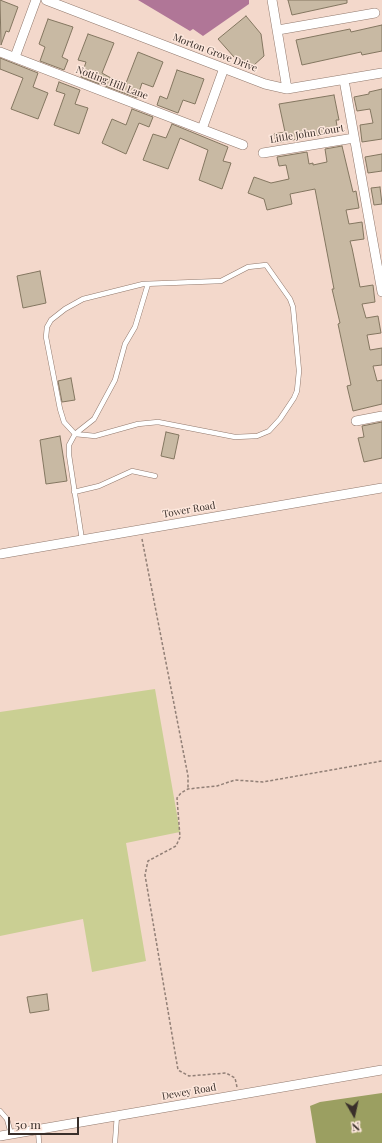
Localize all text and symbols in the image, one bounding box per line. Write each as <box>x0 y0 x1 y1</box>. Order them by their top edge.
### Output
street label: Morton Grove Drive <box>171 31 259 75</box>
street label: Notting Hill Lane <box>74 64 150 102</box>
street label: Little John Court <box>269 122 345 146</box>
street label: Tower Road <box>162 499 216 521</box>
street label: Dewey Road <box>161 1081 217 1103</box>
north arrow <box>334 1095 374 1135</box>
scale bar <box>10 1109 81 1135</box>
text: 50 m <box>15 1116 41 1132</box>
text: N <box>351 1119 361 1135</box>

